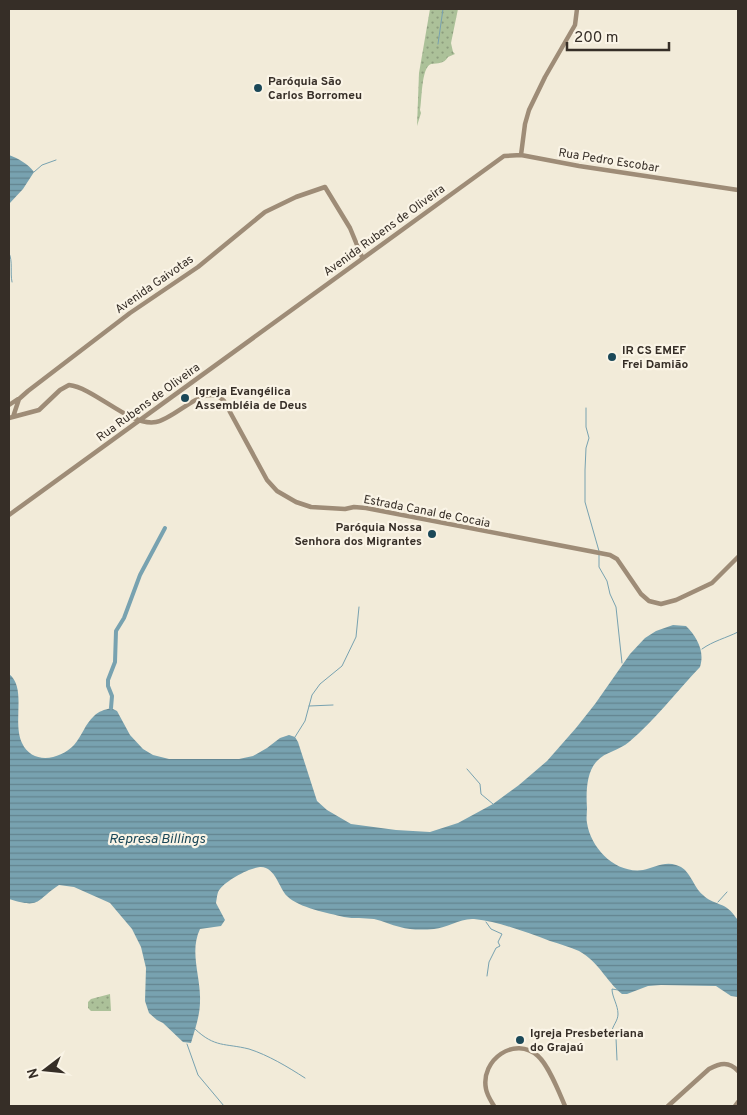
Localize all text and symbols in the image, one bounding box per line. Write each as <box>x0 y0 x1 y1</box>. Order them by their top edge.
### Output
scale bar <box>567 20 670 52</box>
text: 200 m <box>574 29 619 48</box>
place label: Paróquia São Carlos Borromeu <box>268 74 362 104</box>
marker: Paróquia São Carlos Borromeu <box>252 82 264 94</box>
street label: Rua Pedro Escobar <box>557 145 661 177</box>
street label: Avenida Rubens de Oliveira <box>321 181 449 280</box>
street label: Avenida Gaivotas <box>112 252 197 318</box>
place label: IR CS EMEF Frei Damião <box>622 343 688 373</box>
marker: IR CS EMEF Frei Damião <box>606 351 618 363</box>
street label: Rua Rubens de Oliveira <box>94 360 204 446</box>
place label: Igreja Evangélica Assembléia de Deus <box>195 384 307 414</box>
marker: Igreja Evangélica Assembléia de Deus <box>179 392 191 404</box>
street label: Estrada Canal de Cocaia <box>362 492 492 532</box>
place label: Paróquia Nossa Senhora dos Migrantes <box>294 520 422 550</box>
marker: Paróquia Nossa Senhora dos Migrantes <box>426 528 438 540</box>
water label: Represa Billings <box>109 831 206 848</box>
place label: Igreja Presbeteriana do Grajaú <box>530 1026 644 1056</box>
marker: Igreja Presbeteriana do Grajaú <box>514 1034 526 1046</box>
north arrow <box>20 1045 70 1095</box>
text: N <box>24 1066 44 1080</box>

